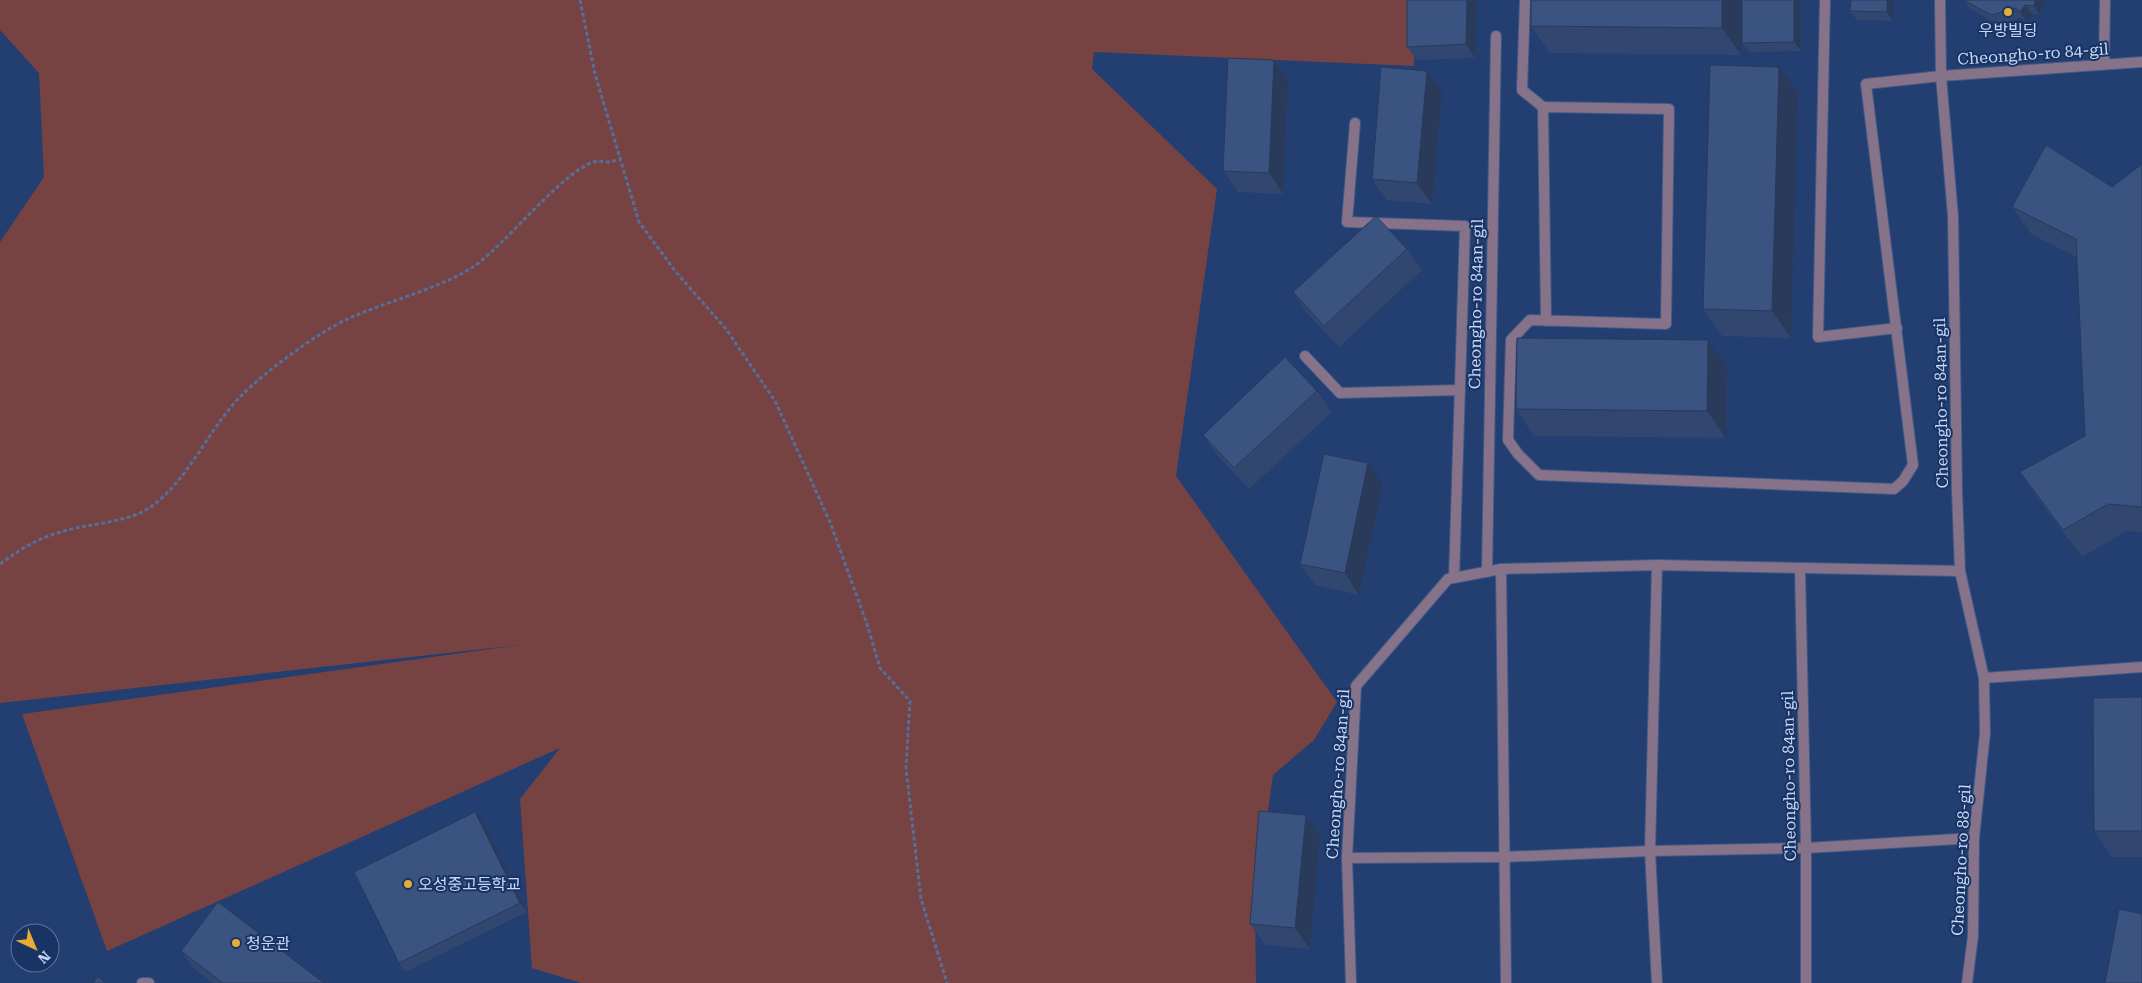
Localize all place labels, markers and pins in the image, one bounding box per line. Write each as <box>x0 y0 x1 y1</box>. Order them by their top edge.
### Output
marker: 우방빌딩 <box>2002 6 2014 18</box>
place label: 우방빌딩 <box>1979 21 2037 40</box>
place label: 오성중고등학교 <box>418 875 521 894</box>
marker: 오성중고등학교 <box>402 878 414 890</box>
place label: 청운관 <box>246 934 290 953</box>
marker: 청운관 <box>230 937 242 949</box>

